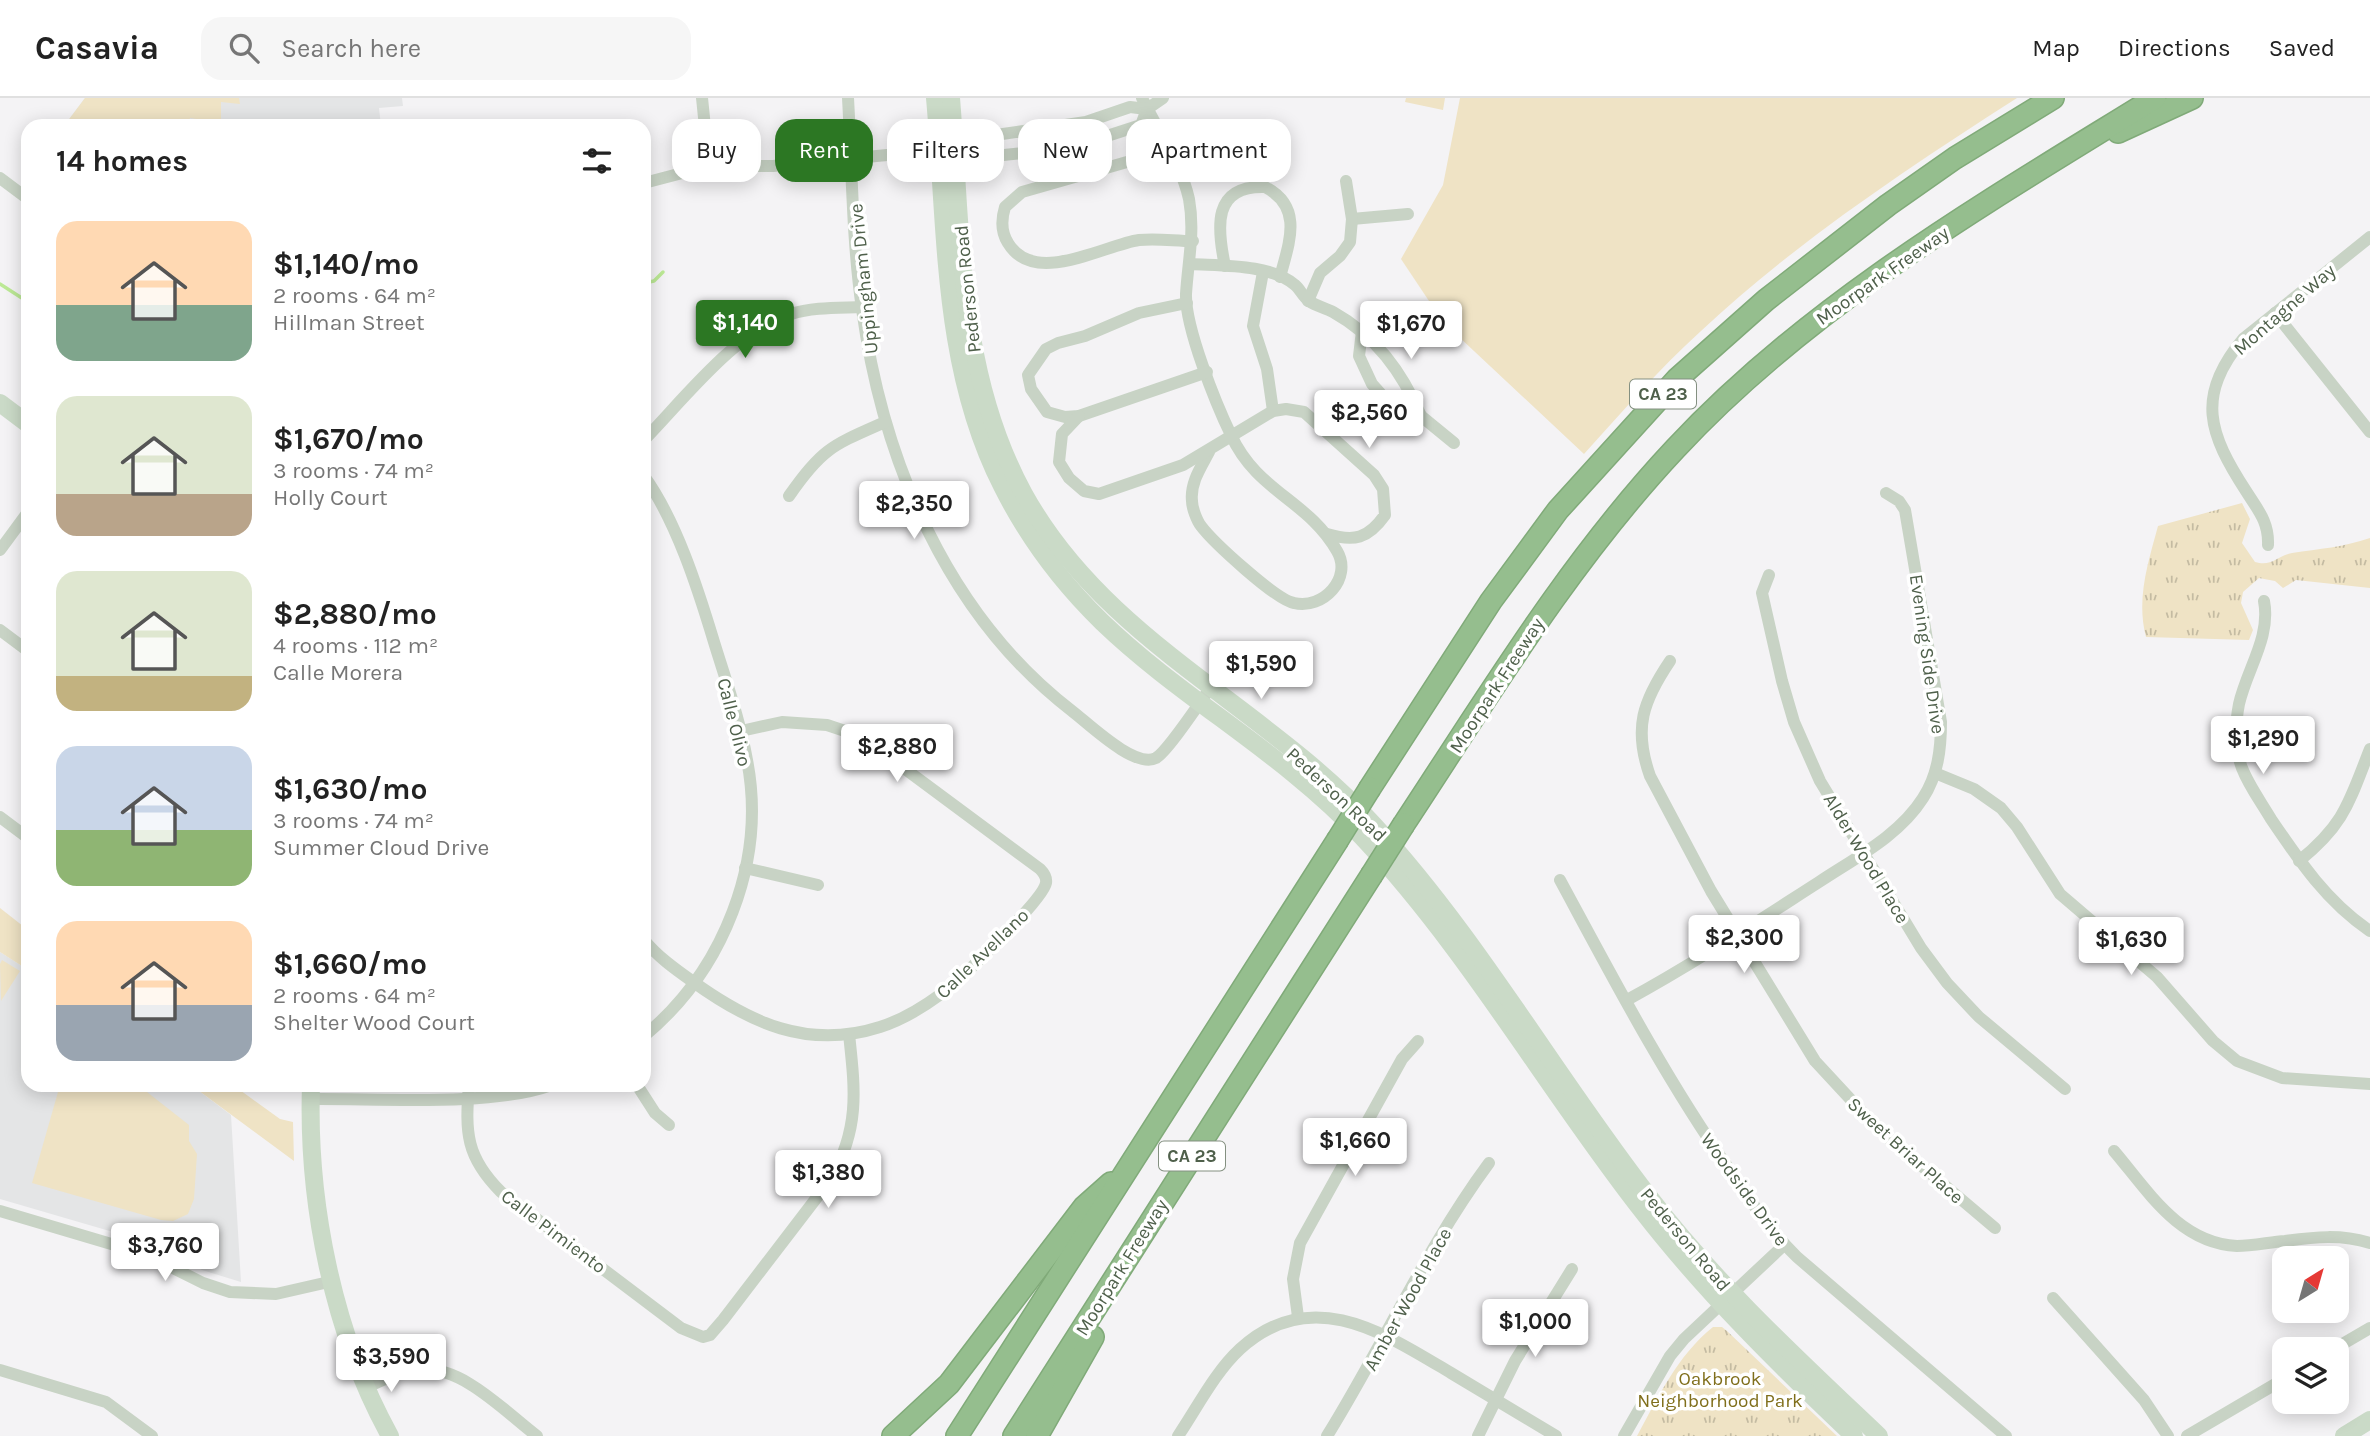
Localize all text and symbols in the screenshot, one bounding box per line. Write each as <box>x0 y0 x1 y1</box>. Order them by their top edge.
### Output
search box <box>201 17 691 80</box>
text: Casavia <box>35 29 159 67</box>
icon: search <box>225 29 263 67</box>
text: Search here <box>281 33 421 64</box>
text: Map <box>2032 34 2080 62</box>
text: Directions <box>2118 34 2231 62</box>
text: Saved <box>2269 34 2335 62</box>
chip: Buy <box>672 119 761 182</box>
chip: Rent <box>775 119 873 182</box>
chip: Filters <box>887 119 1004 182</box>
chip: New <box>1018 119 1112 182</box>
chip: Apartment <box>1126 119 1291 182</box>
icon: filters <box>578 142 616 180</box>
text: 14 homes <box>56 143 188 179</box>
street label: Uppingham Drive <box>845 203 883 355</box>
street label: Moorpark Freeway <box>1812 222 1953 330</box>
street label: Pederson Road <box>950 224 986 354</box>
text: $1,140/mo <box>273 246 419 282</box>
icon: home <box>112 249 196 333</box>
street label: Montagne Way <box>2229 259 2340 360</box>
text: 2 rooms · 64 m² <box>273 282 436 309</box>
pin: $1,140 <box>688 300 802 360</box>
pin: $1,670 <box>1354 302 1468 361</box>
text: Hillman Street <box>273 309 425 336</box>
text: $1,140 <box>712 309 778 336</box>
text: $1,670 <box>1376 310 1446 337</box>
road number: CA 23 <box>1630 380 1696 408</box>
pin: $2,560 <box>1312 390 1426 450</box>
text: $2,560 <box>1330 399 1408 426</box>
text: $1,670/mo <box>273 421 424 457</box>
icon: home <box>112 424 196 508</box>
text: 3 rooms · 74 m² <box>273 457 434 484</box>
pin: $2,350 <box>857 482 971 541</box>
text: Holly Court <box>273 484 388 511</box>
text: $2,350 <box>875 490 953 517</box>
street label: Evening Side Drive <box>1905 573 1949 735</box>
text: $2,880/mo <box>273 596 437 632</box>
icon: home <box>112 599 196 683</box>
street label: Moorpark Freeway <box>1445 614 1549 757</box>
text: 4 rooms · 112 m² <box>273 632 438 659</box>
pin: $1,590 <box>1204 642 1318 701</box>
text: $1,590 <box>1225 650 1297 677</box>
text: Calle Morera <box>273 659 403 686</box>
street label: Calle Olivo <box>712 676 756 769</box>
pin: $1,290 <box>2206 716 2320 776</box>
pin: $2,880 <box>840 724 954 784</box>
text: $1,290 <box>2227 725 2299 752</box>
text: $2,880 <box>857 733 937 760</box>
street label: Pederson Road <box>1282 743 1391 847</box>
text: $1,630/mo <box>273 771 427 807</box>
icon: home <box>112 774 196 858</box>
street label: Alder Wood Place <box>1819 790 1914 927</box>
text: 3 rooms · 74 m² <box>273 807 434 834</box>
text: Summer Cloud Drive <box>273 834 489 861</box>
street label: Calle Avellano <box>932 904 1033 1003</box>
pin: $2,300 <box>1687 916 1801 975</box>
pin: $1,630 <box>2074 918 2188 977</box>
text: $2,300 <box>1705 924 1783 951</box>
text: $1,630 <box>2095 926 2167 953</box>
text: $1,660/mo <box>273 946 427 982</box>
icon: home <box>112 949 196 1033</box>
text: 2 rooms · 64 m² <box>273 982 436 1009</box>
text: Shelter Wood Court <box>273 1009 475 1036</box>
street label: Sweet Briar Place <box>1843 1093 1968 1209</box>
pin: $1,660 <box>1298 1118 1412 1178</box>
text: $1,660 <box>1319 1127 1391 1154</box>
street label: Woodside Drive <box>1696 1129 1792 1250</box>
road number: CA 23 <box>1159 1142 1225 1170</box>
pin: $1,380 <box>771 1150 885 1210</box>
text: $1,380 <box>791 1159 865 1186</box>
street label: Pederson Road <box>1636 1183 1735 1296</box>
street label: Calle Pimiento <box>497 1185 610 1278</box>
street label: Moorpark Freeway <box>1071 1195 1173 1340</box>
pin: $3,760 <box>108 1224 222 1283</box>
street label: Amber Wood Place <box>1360 1224 1456 1375</box>
text: $3,760 <box>127 1232 203 1259</box>
north arrow <box>2272 1246 2348 1323</box>
map controls <box>2272 1246 2349 1414</box>
pin: $1,000 <box>1478 1300 1592 1359</box>
text: $1,000 <box>1498 1308 1572 1335</box>
pin: $3,590 <box>334 1334 448 1394</box>
button: layers <box>2272 1337 2349 1414</box>
text: $3,590 <box>352 1343 430 1370</box>
park label: Oakbrook Neighborhood Park <box>1637 1368 1803 1412</box>

